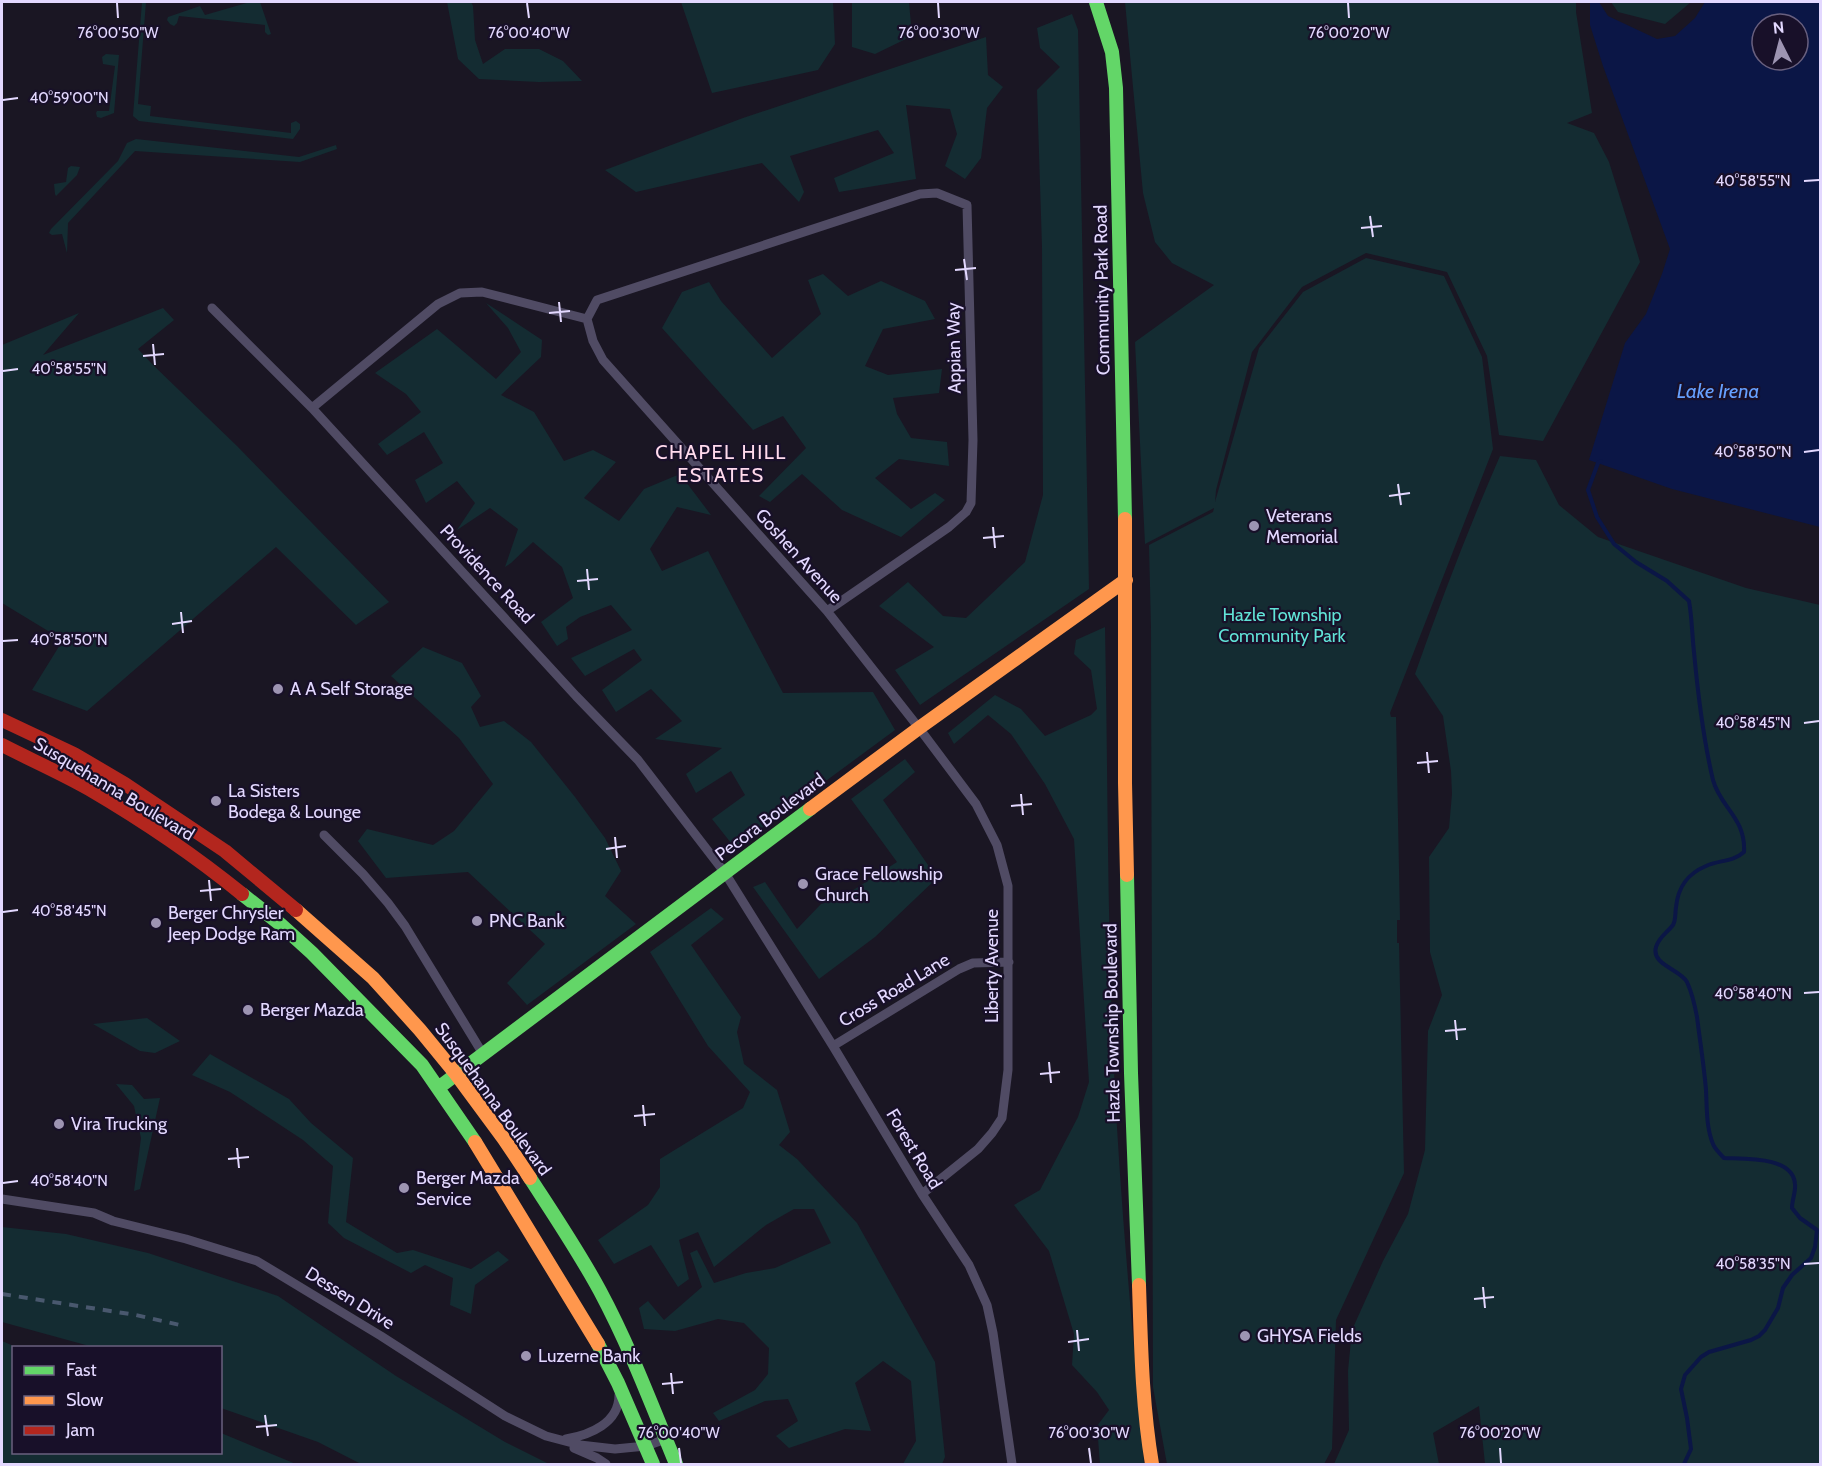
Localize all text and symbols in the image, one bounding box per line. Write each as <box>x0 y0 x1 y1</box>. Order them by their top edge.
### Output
north arrow <box>1750 12 1810 72</box>
text: N <box>1772 18 1785 38</box>
text: 76°00'50"W <box>77 24 159 42</box>
text: 76°00'40"W <box>488 24 570 42</box>
text: 76°00'30"W <box>898 24 980 42</box>
text: 76°00'20"W <box>1309 24 1390 42</box>
text: 40°59'00"N <box>29 89 109 107</box>
text: 40°58'55"N <box>1716 172 1790 190</box>
street label: Community Park Road <box>1090 205 1114 375</box>
street label: Appian Way <box>942 302 966 394</box>
text: 40°58'55"N <box>32 360 106 378</box>
water label: Lake Irena <box>1677 379 1759 403</box>
district label: CHAPEL HILL ESTATES <box>655 440 787 487</box>
text: 40°58'50"N <box>1714 443 1792 461</box>
street label: Goshen Avenue <box>751 504 847 608</box>
place label: Veterans Memorial <box>1266 505 1338 548</box>
marker: Veterans Memorial <box>1247 519 1261 533</box>
street label: Providence Road <box>435 520 539 628</box>
park label: Hazle Township Community Park <box>1218 604 1347 647</box>
text: 40°58'50"N <box>30 631 108 649</box>
place label: A A Self Storage <box>290 678 413 700</box>
marker: A A Self Storage <box>271 682 285 696</box>
text: 40°58'45"N <box>1715 714 1791 732</box>
street label: Susquehanna Boulevard <box>30 732 198 846</box>
street label: Pecora Boulevard <box>711 769 829 865</box>
place label: La Sisters Bodega & Lounge <box>228 780 361 823</box>
marker: La Sisters Bodega & Lounge <box>209 794 223 808</box>
place label: Grace Fellowship Church <box>815 863 943 906</box>
marker: Grace Fellowship Church <box>796 877 810 891</box>
text: 40°58'45"N <box>31 902 107 920</box>
place label: Berger Chrysler Jeep Dodge Ram <box>167 902 295 945</box>
street label: Liberty Avenue <box>981 909 1003 1023</box>
place label: PNC Bank <box>489 910 566 932</box>
marker: PNC Bank <box>470 914 484 928</box>
marker: Berger Chrysler Jeep Dodge Ram <box>149 916 163 930</box>
street label: Hazle Township Boulevard <box>1099 923 1125 1123</box>
street label: Cross Road Lane <box>835 948 953 1032</box>
text: 40°58'40"N <box>1714 985 1792 1003</box>
place label: Berger Mazda <box>260 999 364 1021</box>
marker: Berger Mazda <box>241 1003 255 1017</box>
street label: Susquehanna Boulevard <box>430 1018 556 1180</box>
street label: Forest Road <box>881 1105 947 1193</box>
place label: Vira Trucking <box>71 1113 168 1135</box>
marker: Vira Trucking <box>52 1117 66 1131</box>
place label: Berger Mazda Service <box>416 1167 520 1210</box>
text: 40°58'40"N <box>30 1172 108 1190</box>
marker: Berger Mazda Service <box>397 1181 411 1195</box>
text: 40°58'35"N <box>1716 1255 1790 1273</box>
street label: Dessen Drive <box>301 1262 399 1334</box>
place label: GHYSA Fields <box>1257 1325 1362 1347</box>
marker: GHYSA Fields <box>1238 1329 1252 1343</box>
place label: Luzerne Bank <box>538 1345 641 1367</box>
legend <box>12 1346 222 1454</box>
marker: Luzerne Bank <box>519 1349 533 1363</box>
text: Fast <box>66 1359 97 1381</box>
text: Slow <box>66 1389 103 1411</box>
text: Jam <box>65 1419 95 1441</box>
text: 76°00'40"W <box>638 1424 720 1442</box>
text: 76°00'30"W <box>1048 1424 1130 1442</box>
text: 76°00'20"W <box>1460 1424 1541 1442</box>

